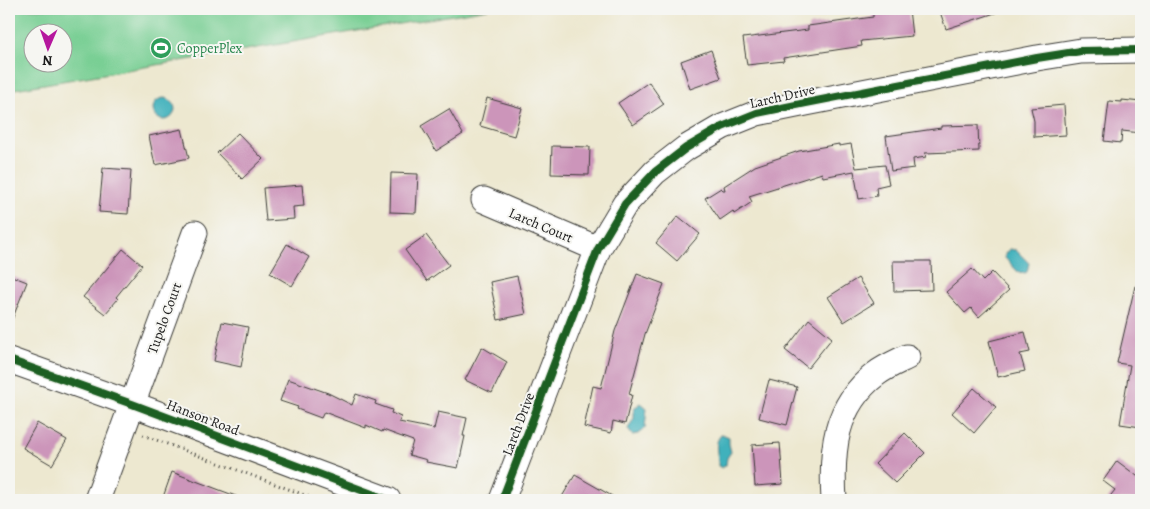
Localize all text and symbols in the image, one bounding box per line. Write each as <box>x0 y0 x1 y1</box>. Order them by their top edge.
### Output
north arrow <box>22 22 72 72</box>
sports icon: CopperPlex <box>149 36 173 60</box>
place label: CopperPlex <box>177 39 243 58</box>
text: N <box>42 51 53 70</box>
street label: Larch Drive <box>748 80 817 113</box>
street label: Larch Court <box>506 203 576 248</box>
street label: Tupelo Court <box>143 280 186 356</box>
street label: Larch Drive <box>498 390 539 459</box>
street label: Hanson Road <box>164 395 242 440</box>

